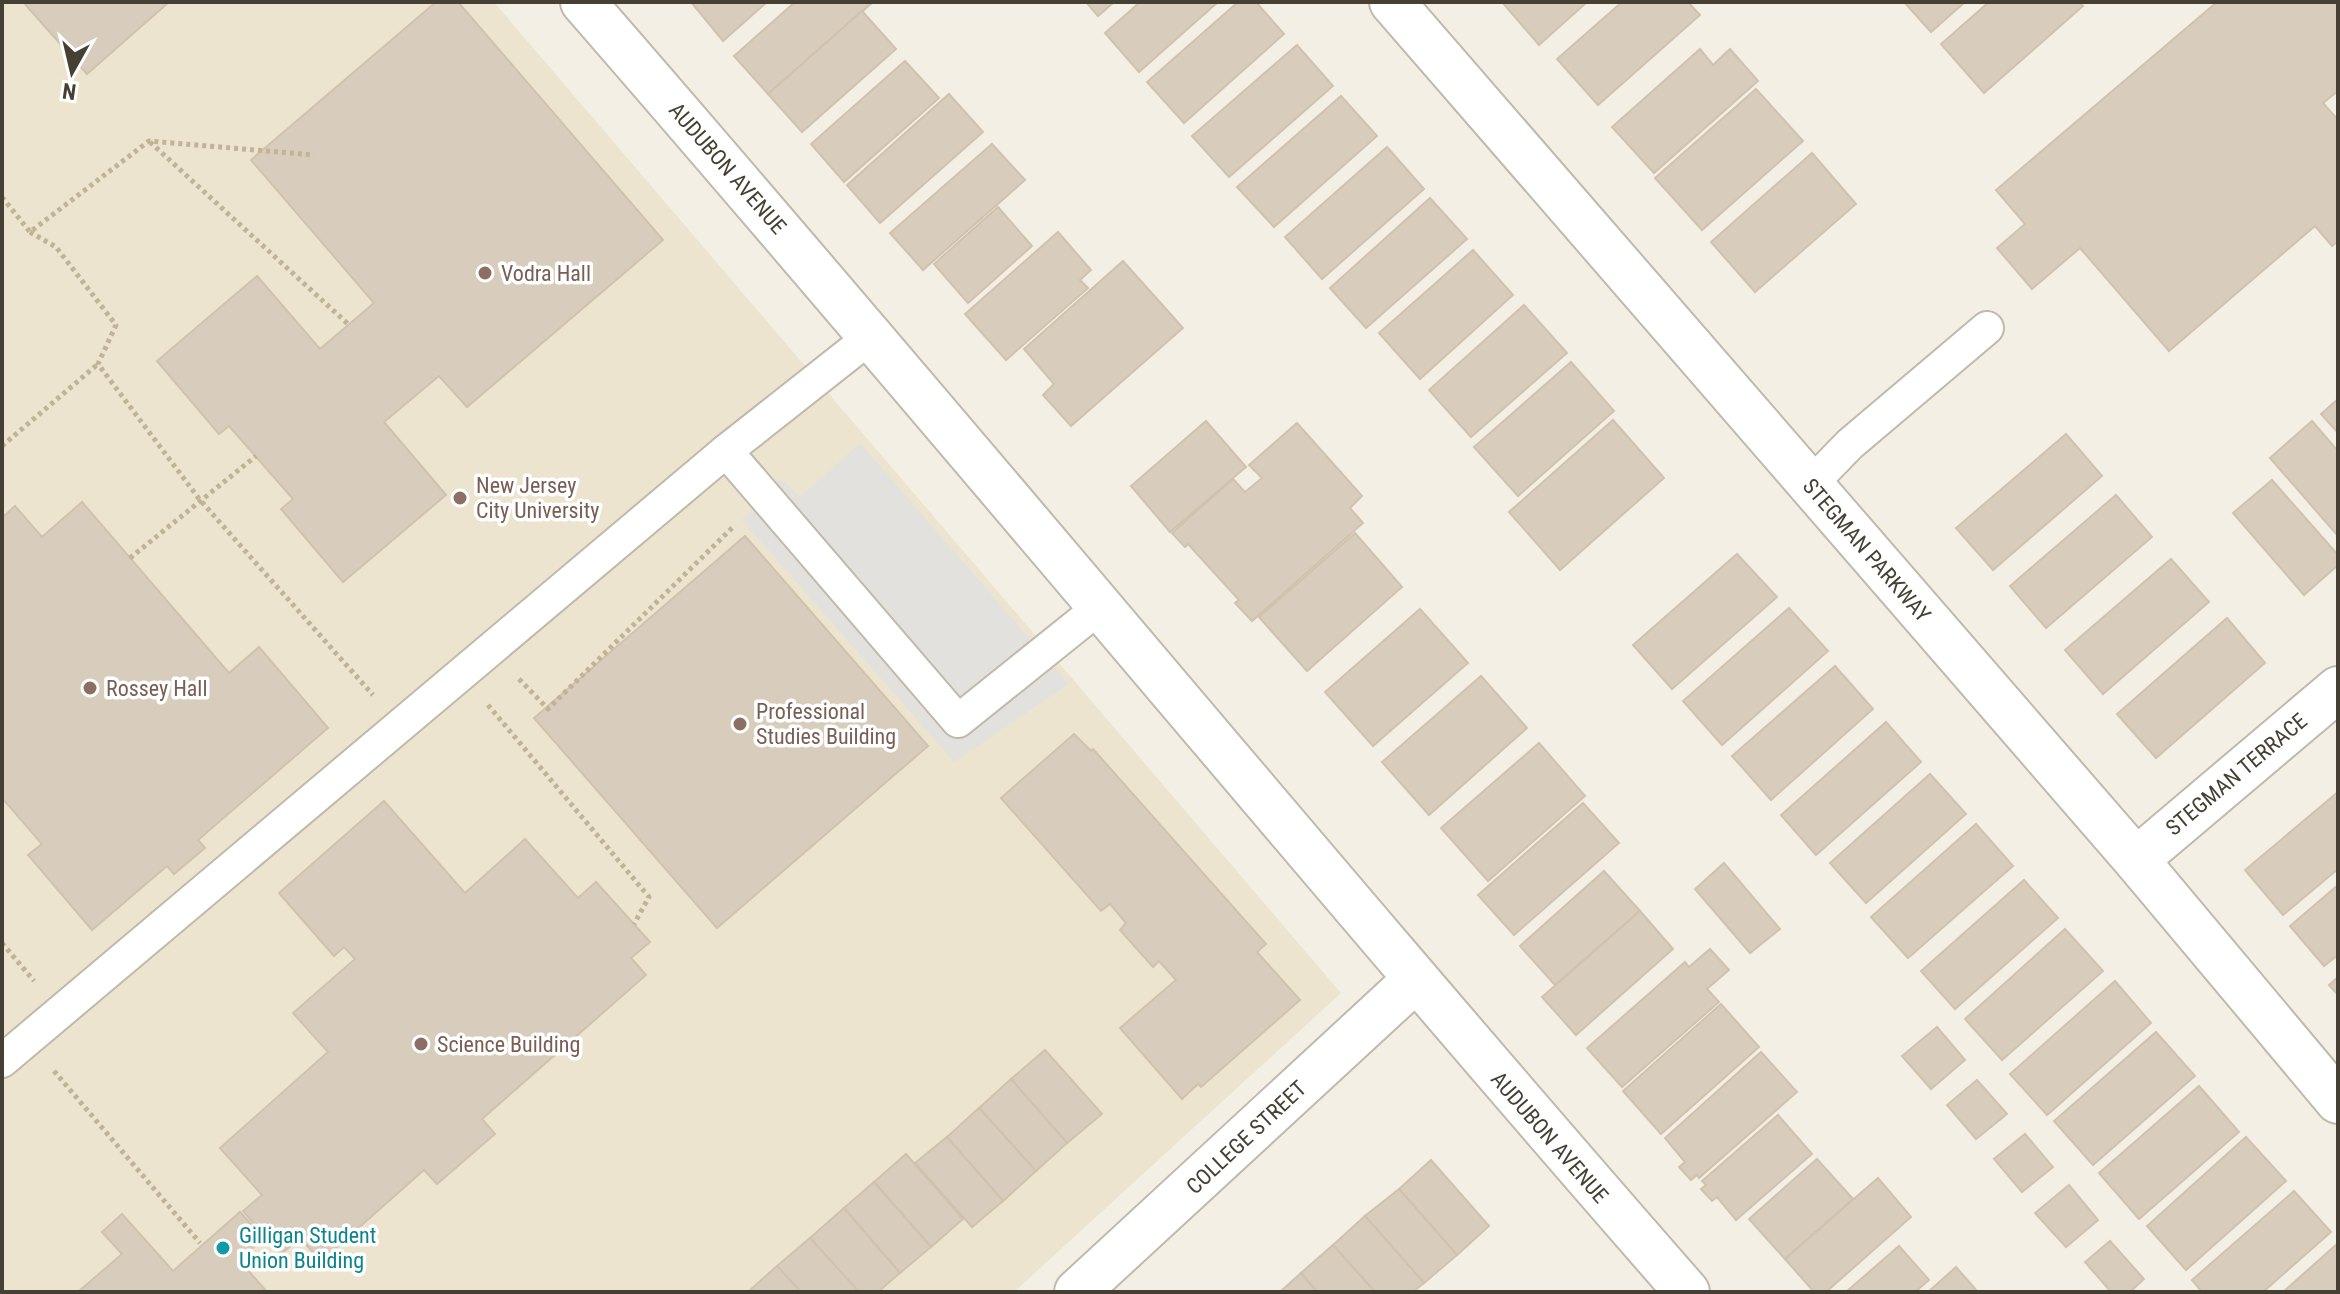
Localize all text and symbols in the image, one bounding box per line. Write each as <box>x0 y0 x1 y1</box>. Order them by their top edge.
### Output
north arrow <box>32 32 112 112</box>
text: N <box>61 78 78 105</box>
street label: AUDUBON AVENUE <box>664 98 791 239</box>
place label: Vodra Hall <box>501 261 591 286</box>
marker: Vodra Hall <box>476 264 494 282</box>
place label: New Jersey City University <box>476 473 599 523</box>
street label: STEGMAN PARKWAY <box>1798 474 1936 627</box>
marker: New Jersey City University <box>451 489 469 507</box>
place label: Rossey Hall <box>106 676 207 701</box>
marker: Rossey Hall <box>81 679 99 697</box>
place label: Professional Studies Building <box>756 699 896 749</box>
street label: STEGMAN TERRACE <box>2161 708 2312 841</box>
marker: Professional Studies Building <box>731 715 749 733</box>
place label: Science Building <box>437 1032 580 1057</box>
marker: Science Building <box>412 1035 430 1053</box>
street label: AUDUBON AVENUE <box>1486 1067 1613 1208</box>
street label: COLLEGE STREET <box>1181 1075 1311 1199</box>
place label: Gilligan Student Union Building <box>239 1223 376 1273</box>
marker: Gilligan Student Union Building <box>214 1239 232 1257</box>

